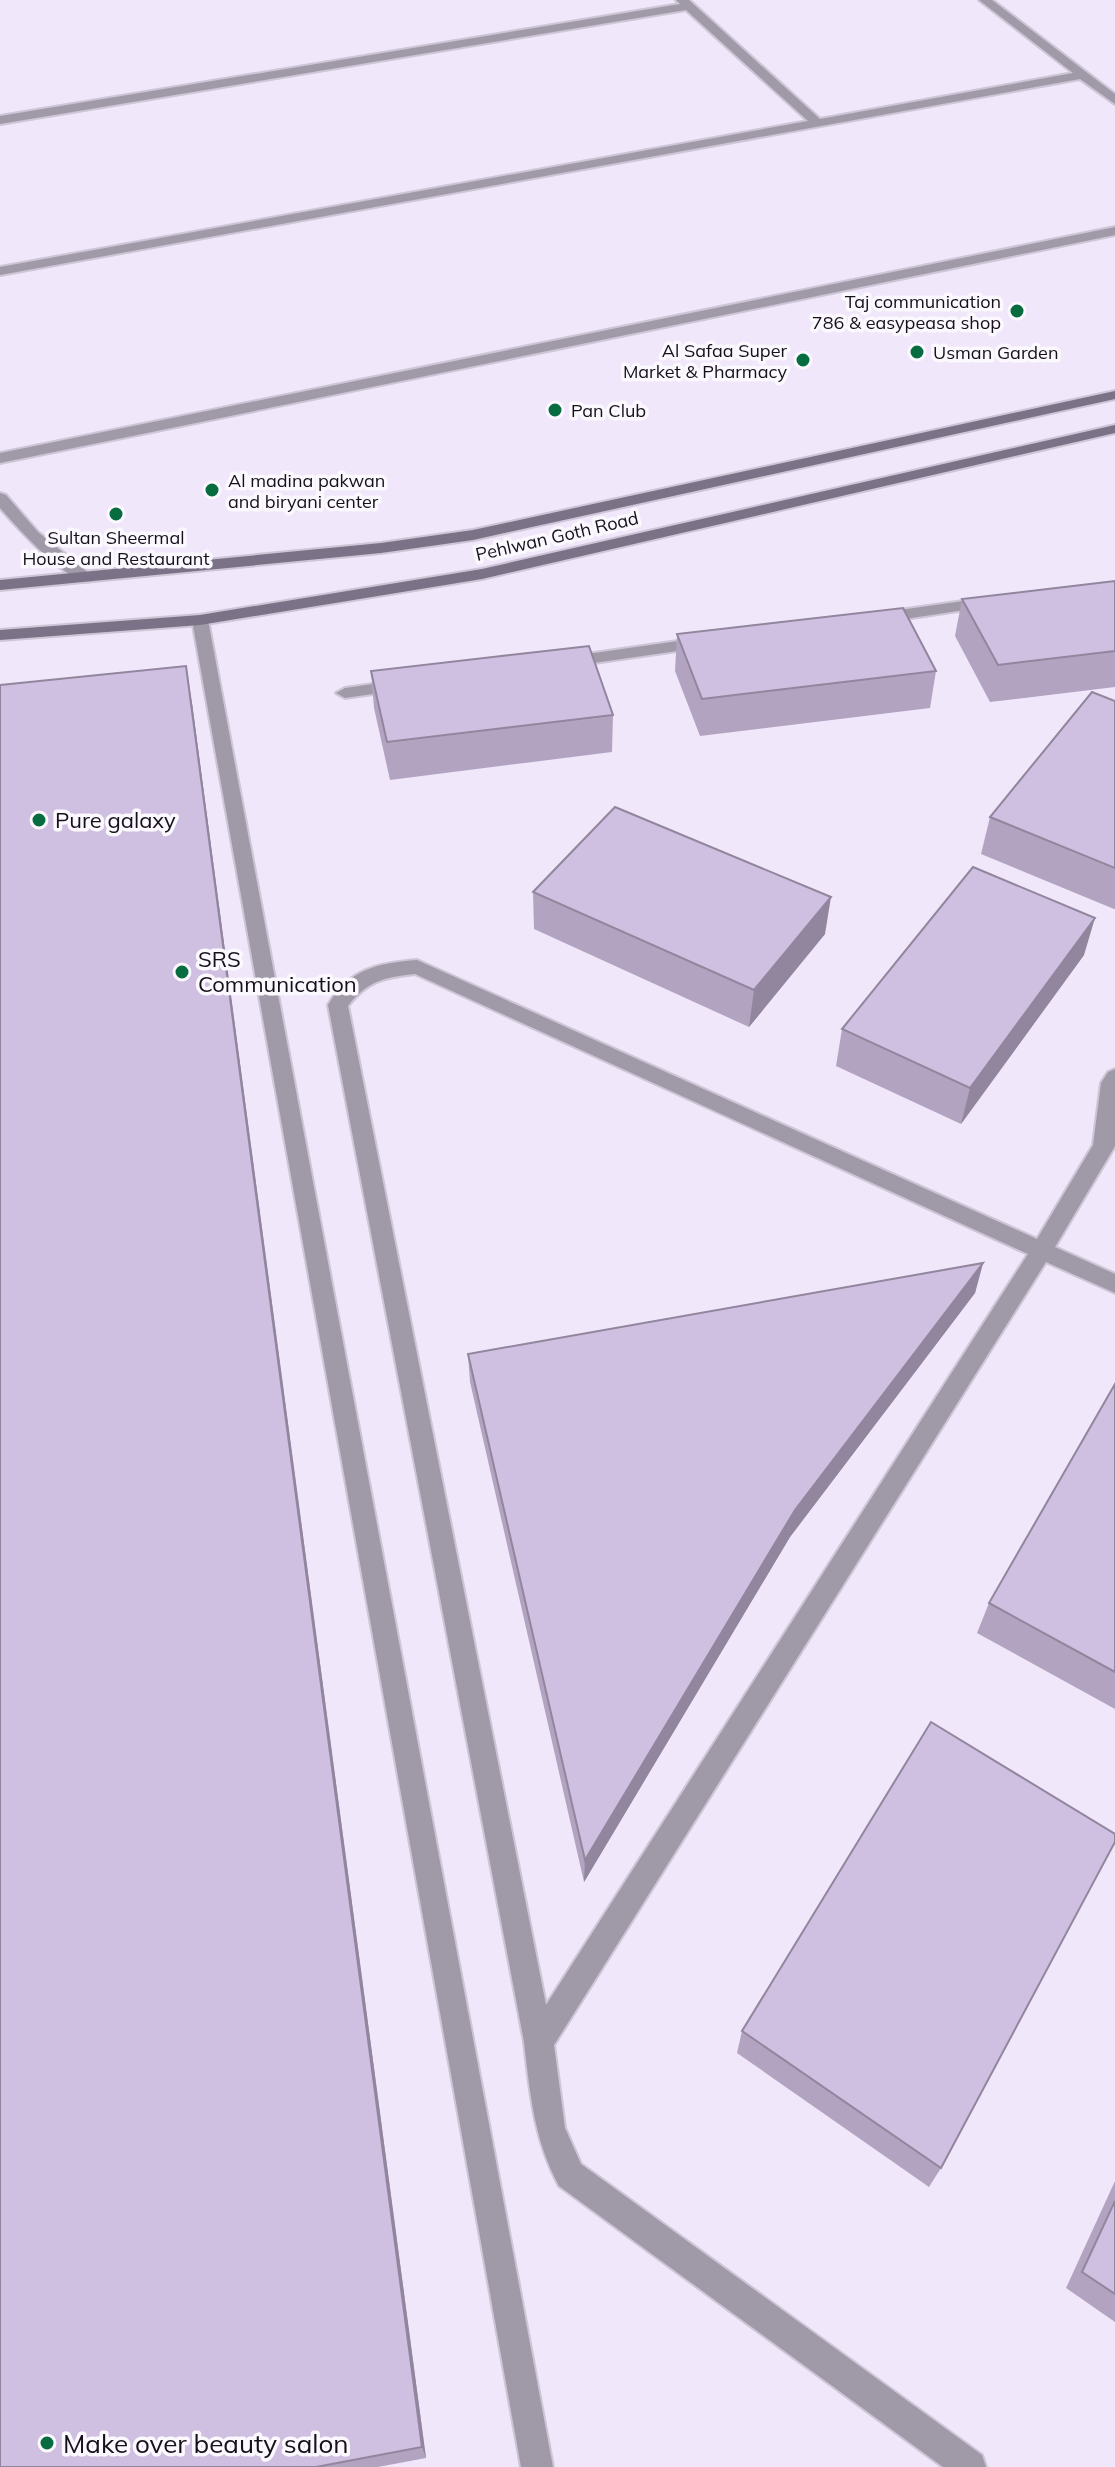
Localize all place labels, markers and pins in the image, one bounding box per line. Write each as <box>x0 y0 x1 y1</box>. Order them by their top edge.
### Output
place label: Taj communication 786 & easypeasa shop <box>812 290 1001 334</box>
marker: Taj communication 786 & easypeasa shop <box>1008 302 1026 320</box>
place label: Al Safaa Super Market & Pharmacy <box>623 339 787 383</box>
place label: Usman Garden <box>933 341 1058 364</box>
marker: Usman Garden <box>908 343 926 361</box>
marker: Al Safaa Super Market & Pharmacy <box>794 351 812 369</box>
place label: Pan Club <box>571 399 646 422</box>
marker: Pan Club <box>546 401 564 419</box>
place label: Al madina pakwan and biryani center <box>228 469 385 513</box>
marker: Al madina pakwan and biryani center <box>203 481 221 499</box>
marker: Sultan Sheermal House and Restaurant <box>107 505 125 523</box>
place label: Sultan Sheermal House and Restaurant <box>22 526 210 570</box>
place label: Pure galaxy <box>55 806 176 834</box>
marker: Pure galaxy <box>30 811 48 829</box>
place label: SRS Communication <box>198 945 357 998</box>
marker: SRS Communication <box>173 963 191 981</box>
place label: Make over beauty salon <box>63 2427 349 2460</box>
marker: Make over beauty salon <box>38 2434 56 2452</box>

